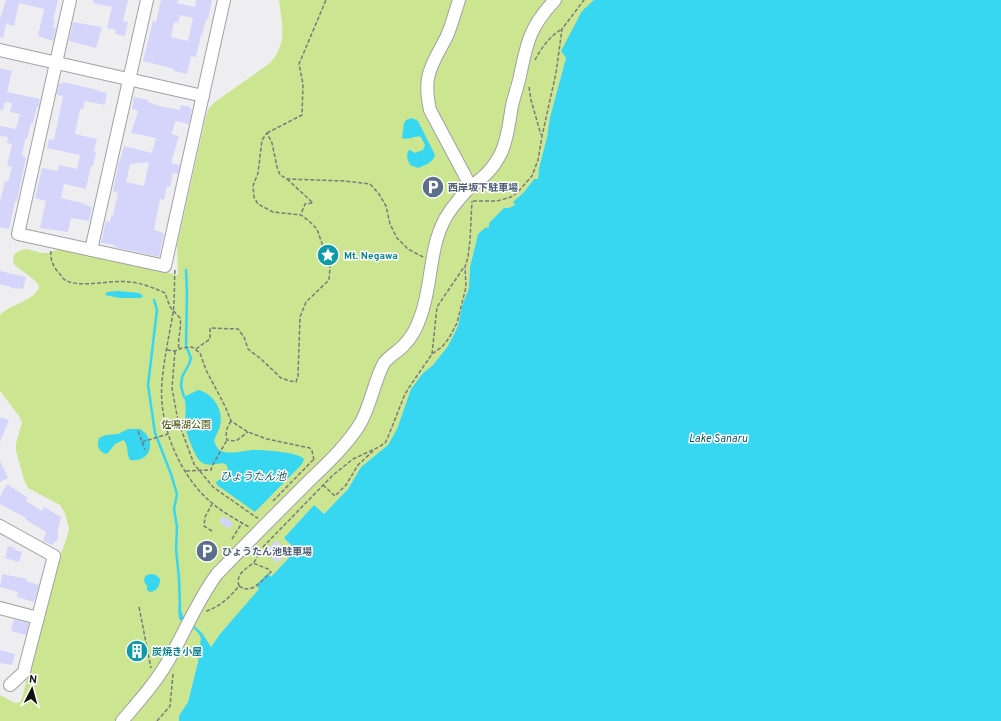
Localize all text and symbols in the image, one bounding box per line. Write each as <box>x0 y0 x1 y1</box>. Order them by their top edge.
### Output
parking icon: 西岸坂下駐車場 <box>420 174 446 200</box>
place label: 西岸坂下駐車場 <box>448 182 518 195</box>
place icon: Mt. Negawa <box>315 242 341 268</box>
place label: Mt. Negawa <box>344 250 398 263</box>
park label: 佐鳴湖公園 <box>161 419 211 432</box>
water label: Lake Sanaru <box>689 432 748 446</box>
water label: ひょうたん池 <box>220 470 287 484</box>
parking icon: ひょうたん池駐車場 <box>194 538 220 564</box>
place label: ひょうたん池駐車場 <box>222 546 312 559</box>
building icon: 炭焼き小屋 <box>124 638 150 664</box>
place label: 炭焼き小屋 <box>152 646 202 659</box>
north arrow <box>12 669 52 709</box>
text: N <box>28 673 38 687</box>

